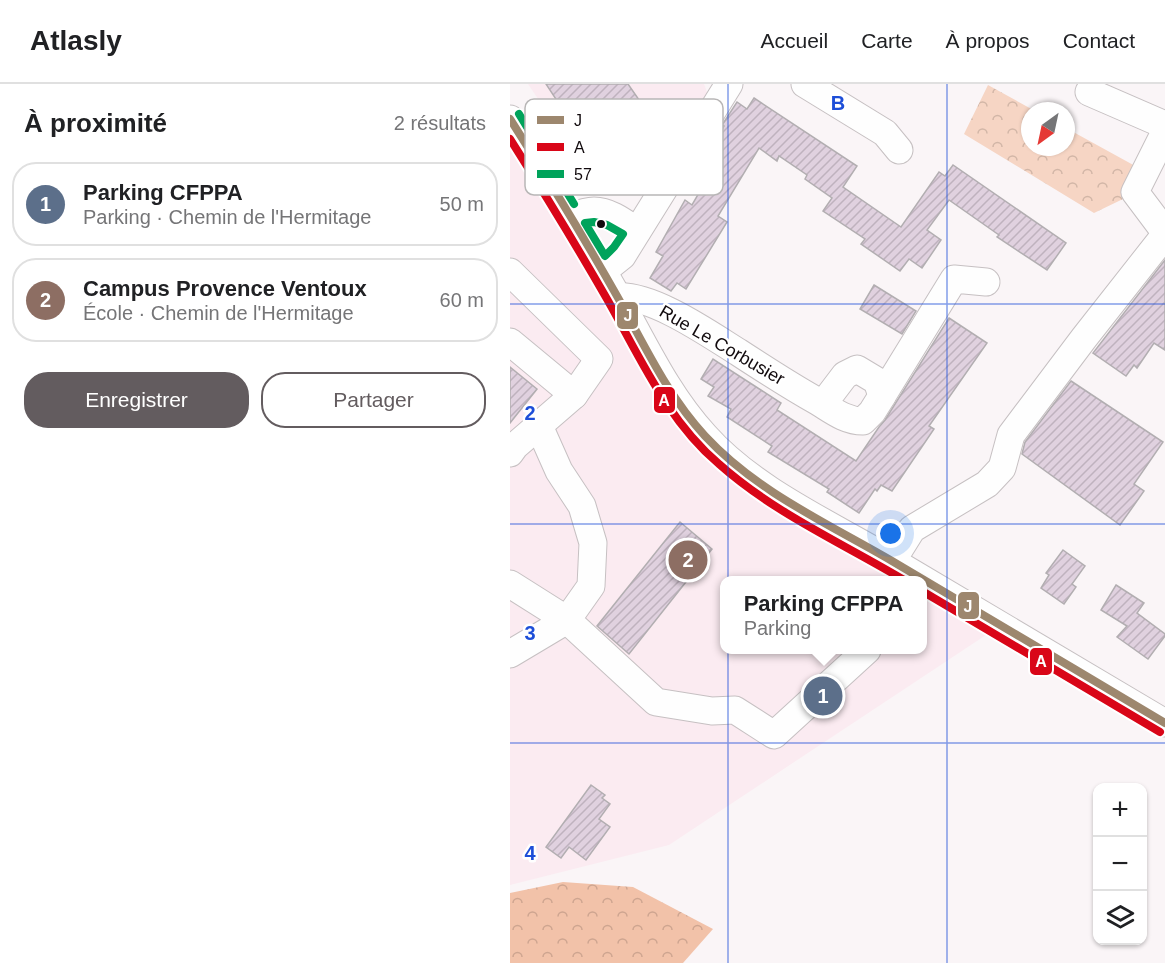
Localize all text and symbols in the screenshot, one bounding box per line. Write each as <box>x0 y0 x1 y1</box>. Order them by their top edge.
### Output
text: Atlasly <box>30 25 122 56</box>
text: Accueil <box>761 29 828 52</box>
text: Carte <box>861 29 913 52</box>
text: À propos <box>946 29 1030 52</box>
text: Contact <box>1063 29 1135 52</box>
text: B <box>831 92 845 114</box>
legend <box>525 99 723 195</box>
north arrow <box>1021 102 1075 156</box>
text: À proximité <box>24 108 167 138</box>
text: 2 résultats <box>394 112 486 134</box>
text: J <box>574 112 582 129</box>
text: A <box>574 139 585 156</box>
text: 57 <box>574 166 592 183</box>
text: Parking CFPPA <box>83 180 243 205</box>
text: 1 <box>40 193 51 215</box>
text: 50 m <box>440 193 484 215</box>
text: Parking · Chemin de l'Hermitage <box>83 206 371 228</box>
unlabelled marker <box>595 218 607 230</box>
text: Campus Provence Ventoux <box>83 276 367 301</box>
text: 2 <box>40 289 51 311</box>
text: 60 m <box>440 289 484 311</box>
line badge: J <box>616 301 639 330</box>
street label: Rue Le Corbusier <box>656 301 788 389</box>
text: École · Chemin de l'Hermitage <box>83 302 354 324</box>
text: J <box>624 307 632 324</box>
button: Enregistrer <box>24 372 249 428</box>
button: Partager <box>261 372 486 428</box>
line badge: A <box>653 386 676 414</box>
text: A <box>658 392 670 409</box>
text: 2 <box>524 402 536 424</box>
your location <box>876 519 905 548</box>
pin: 2 <box>668 538 708 582</box>
popup <box>720 576 927 654</box>
text: Parking CFPPA <box>744 591 903 616</box>
line badge: J <box>957 591 980 620</box>
text: J <box>964 598 972 615</box>
text: Parking <box>744 617 811 639</box>
text: 3 <box>524 622 536 644</box>
line badge: A <box>1029 647 1053 676</box>
text: A <box>1035 653 1047 670</box>
pin: 1 <box>804 674 842 718</box>
map controls <box>1093 783 1147 945</box>
button: + <box>1093 783 1147 837</box>
button: − <box>1093 837 1147 891</box>
text: 4 <box>524 842 536 864</box>
button: layers <box>1093 891 1147 945</box>

